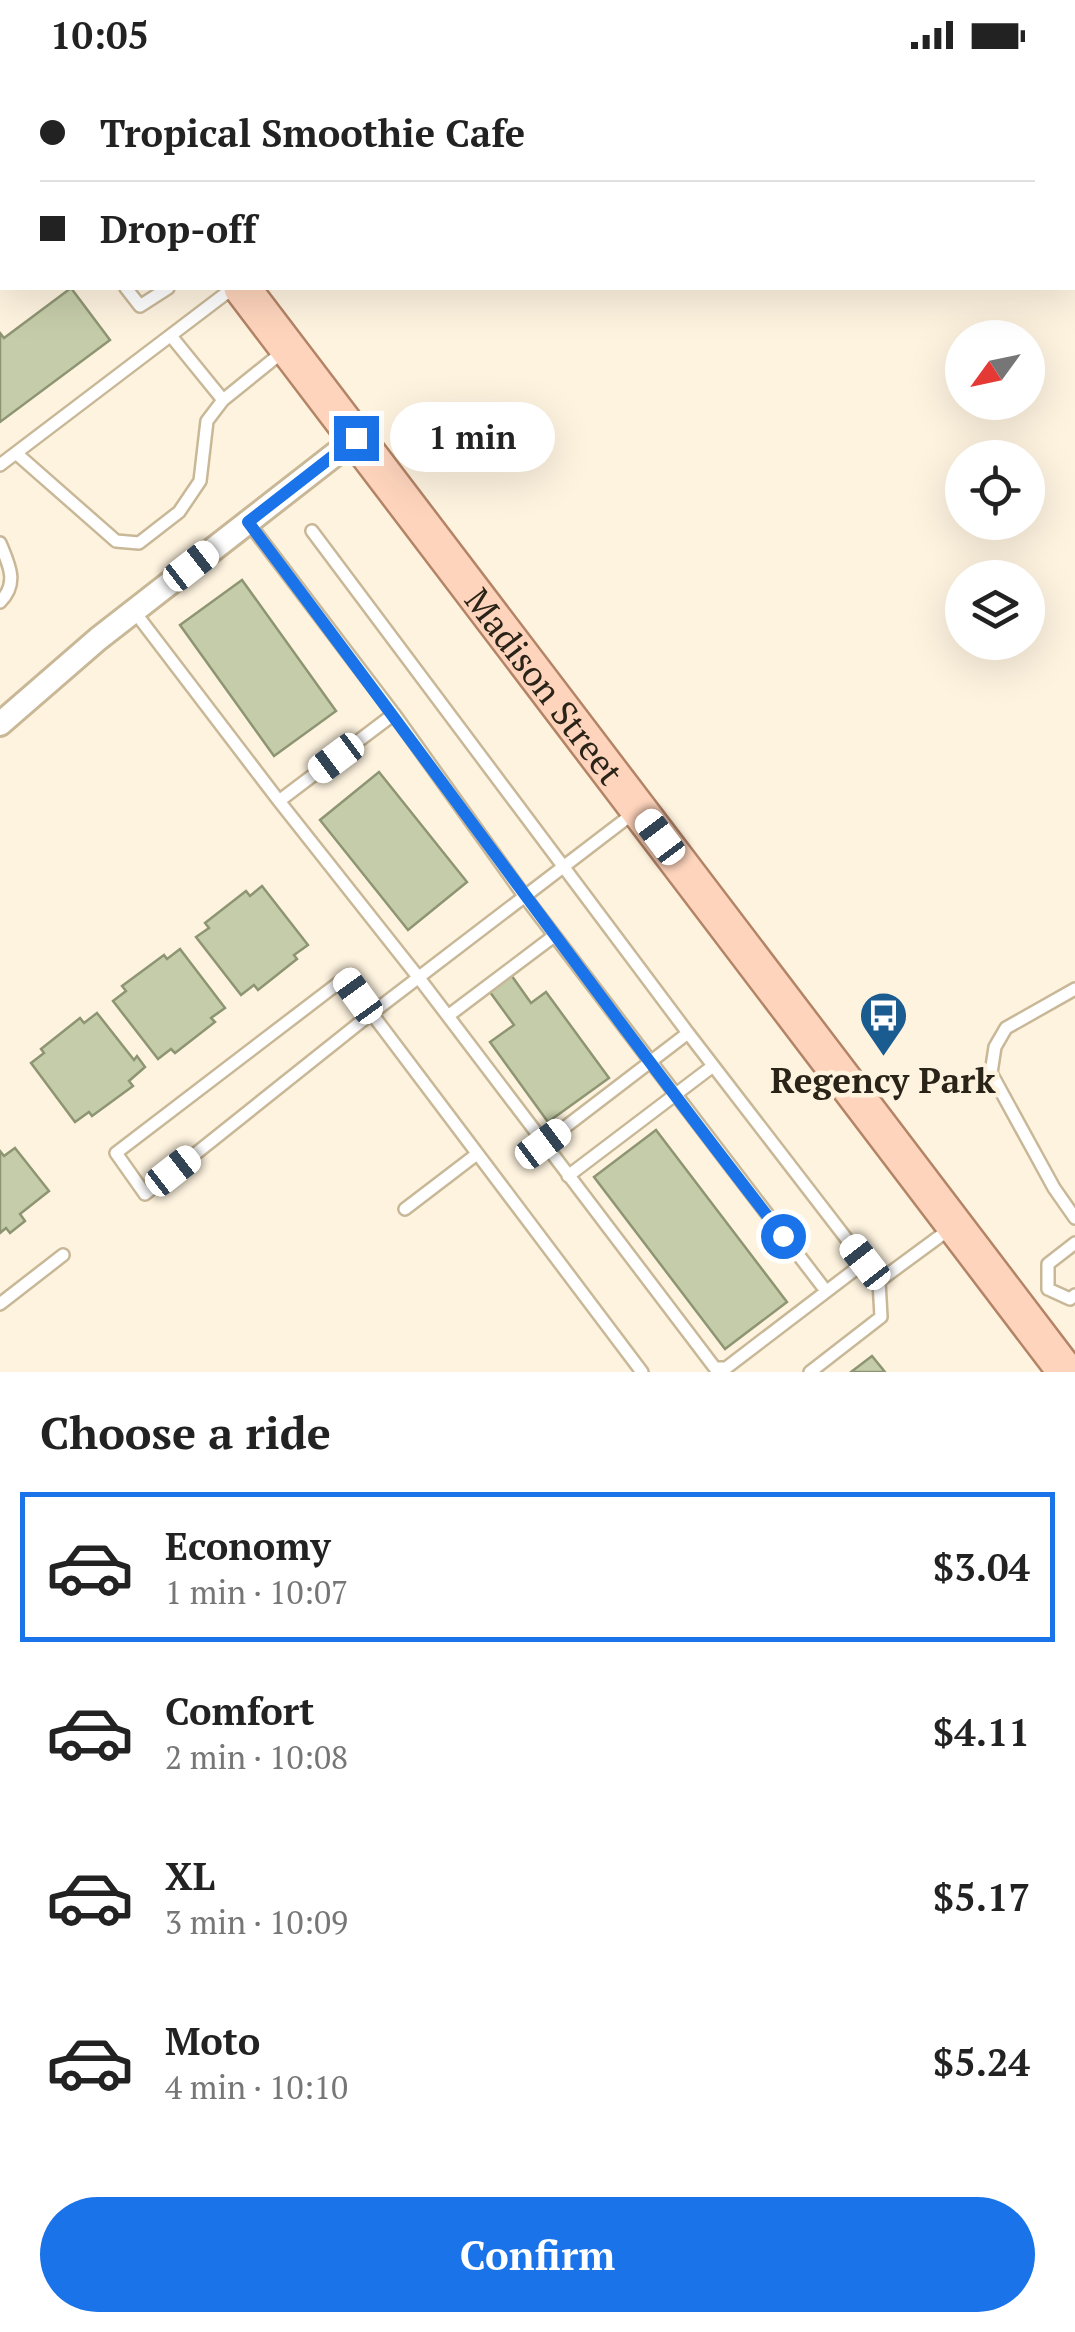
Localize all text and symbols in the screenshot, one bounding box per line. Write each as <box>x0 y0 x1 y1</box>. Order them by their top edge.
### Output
text: 10:05 <box>50 10 149 60</box>
text: Tropical Smoothie Cafe <box>100 108 525 158</box>
text: Drop-off <box>100 204 257 254</box>
north arrow <box>945 320 1045 420</box>
map controls <box>945 320 1045 660</box>
callout: 1 min <box>391 403 556 473</box>
route end <box>334 416 379 461</box>
text: 1 min <box>429 416 516 458</box>
button: locate <box>945 440 1045 540</box>
car <box>158 536 224 596</box>
button: layers <box>945 560 1045 660</box>
street label: Madison Street <box>455 578 634 794</box>
car <box>303 728 369 788</box>
car <box>630 804 690 870</box>
car <box>328 963 388 1029</box>
bus stop icon: Regency Park <box>857 990 909 1058</box>
place label: Regency Park <box>770 1057 996 1103</box>
car <box>510 1114 576 1174</box>
car <box>140 1141 206 1201</box>
route start <box>761 1214 806 1259</box>
car <box>835 1229 895 1295</box>
text: Choose a ride <box>40 1402 331 1462</box>
text: Economy <box>165 1521 331 1571</box>
icon: car <box>45 1522 135 1612</box>
text: $3.04 <box>933 1542 1030 1592</box>
text: 1 min · 10:07 <box>165 1571 348 1613</box>
text: Comfort <box>165 1686 314 1736</box>
icon: car <box>45 1687 135 1777</box>
text: $4.11 <box>933 1707 1030 1757</box>
text: 2 min · 10:08 <box>165 1736 348 1778</box>
text: XL <box>165 1851 215 1901</box>
icon: car <box>45 1852 135 1942</box>
text: $5.17 <box>933 1872 1030 1922</box>
text: 3 min · 10:09 <box>165 1901 348 1943</box>
text: Moto <box>165 2016 260 2066</box>
icon: car <box>45 2017 135 2107</box>
text: $5.24 <box>933 2037 1030 2087</box>
text: 4 min · 10:10 <box>165 2066 348 2108</box>
button: Confirm <box>40 2197 1035 2312</box>

